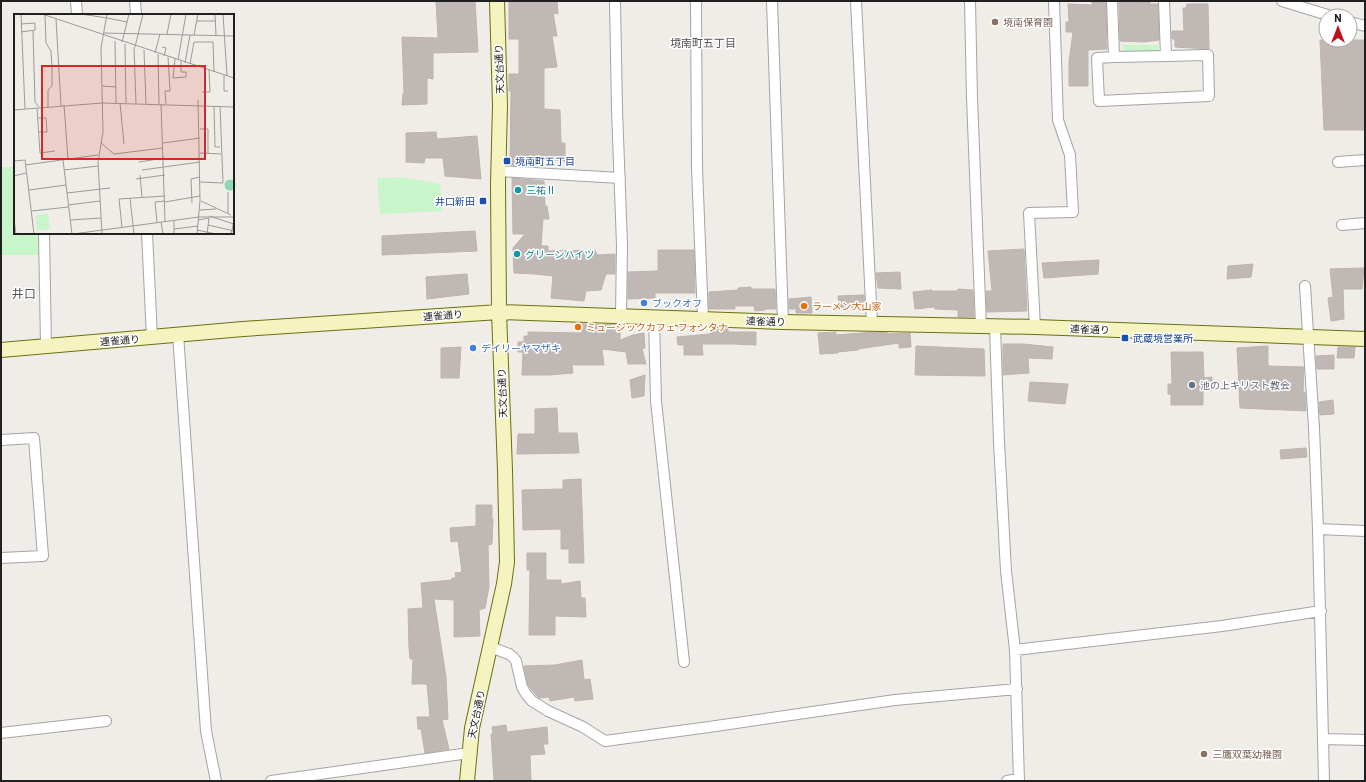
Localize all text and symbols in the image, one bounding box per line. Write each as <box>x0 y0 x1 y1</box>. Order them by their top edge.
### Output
north arrow <box>1318 8 1358 48</box>
text: N <box>1334 11 1342 24</box>
inset map <box>14 14 234 234</box>
place label: 境南保育園 <box>1003 16 1053 28</box>
marker: 境南保育園 <box>990 17 1000 27</box>
district label: 境南町五丁目 <box>670 36 736 49</box>
street label: 天文台通り <box>492 44 506 94</box>
place label: 境南町五丁目 <box>515 155 575 167</box>
marker: 境南町五丁目 <box>502 156 512 166</box>
place label: 三祐Ⅱ <box>526 184 556 196</box>
marker: 三祐Ⅱ <box>513 185 523 195</box>
place label: 井口新田 <box>435 195 475 207</box>
marker: 井口新田 <box>478 196 488 206</box>
place label: グリーンハイツ <box>525 248 594 260</box>
marker: グリーンハイツ <box>512 249 522 259</box>
district label: 井口 <box>12 286 36 300</box>
place label: ブックオフ <box>652 297 702 309</box>
marker: ブックオフ <box>639 298 649 308</box>
place label: ラーメン大山家 <box>812 300 882 312</box>
marker: ラーメン大山家 <box>799 301 809 311</box>
street label: 連雀通り <box>423 308 463 322</box>
street label: 連雀通り <box>746 314 786 328</box>
place label: ミュージックカフェ フォンタナ <box>586 321 728 333</box>
marker: ミュージックカフェ フォンタナ <box>573 322 583 332</box>
street label: 連雀通り <box>1070 322 1110 336</box>
place label: 武蔵境営業所 <box>1133 332 1193 344</box>
street label: 連雀通り <box>100 333 140 347</box>
marker: 武蔵境営業所 <box>1120 333 1130 343</box>
place label: デイリーヤマザキ <box>481 342 561 354</box>
marker: デイリーヤマザキ <box>468 343 478 353</box>
street label: 天文台通り <box>495 368 509 418</box>
place label: 池の上キリスト教会 <box>1200 379 1290 391</box>
marker: 池の上キリスト教会 <box>1187 380 1197 390</box>
street label: 天文台通り <box>465 688 487 740</box>
place label: 三鷹双葉幼稚園 <box>1212 748 1282 760</box>
marker: 三鷹双葉幼稚園 <box>1199 749 1209 759</box>

